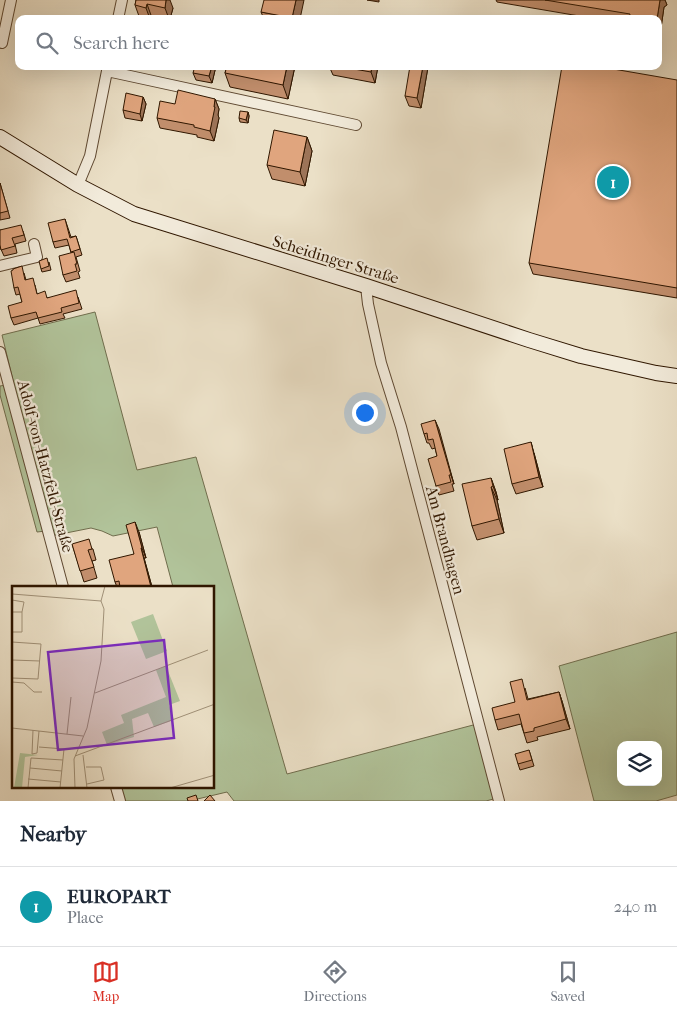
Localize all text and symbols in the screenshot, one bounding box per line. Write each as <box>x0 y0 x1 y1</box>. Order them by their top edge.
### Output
search box <box>15 15 662 70</box>
icon: search <box>33 29 61 57</box>
text: Search here <box>73 32 169 54</box>
pin: 1 <box>597 163 629 201</box>
street label: Scheidinger Straße <box>270 231 401 288</box>
street label: Adolf-von-Hatzfeld-Straße <box>13 377 78 555</box>
your location <box>352 400 378 426</box>
street label: Am Brandhagen <box>422 483 469 597</box>
inset map <box>12 586 215 788</box>
map controls <box>617 741 662 786</box>
button: layers <box>617 741 662 786</box>
text: Nearby <box>20 822 86 846</box>
text: EUROPART <box>67 886 170 908</box>
text: 1 <box>33 897 39 916</box>
text: 240 m <box>614 897 657 916</box>
text: Place <box>67 908 103 927</box>
tab: Map <box>92 958 120 1005</box>
tab: Directions <box>304 958 367 1005</box>
tab: Saved <box>550 958 585 1005</box>

